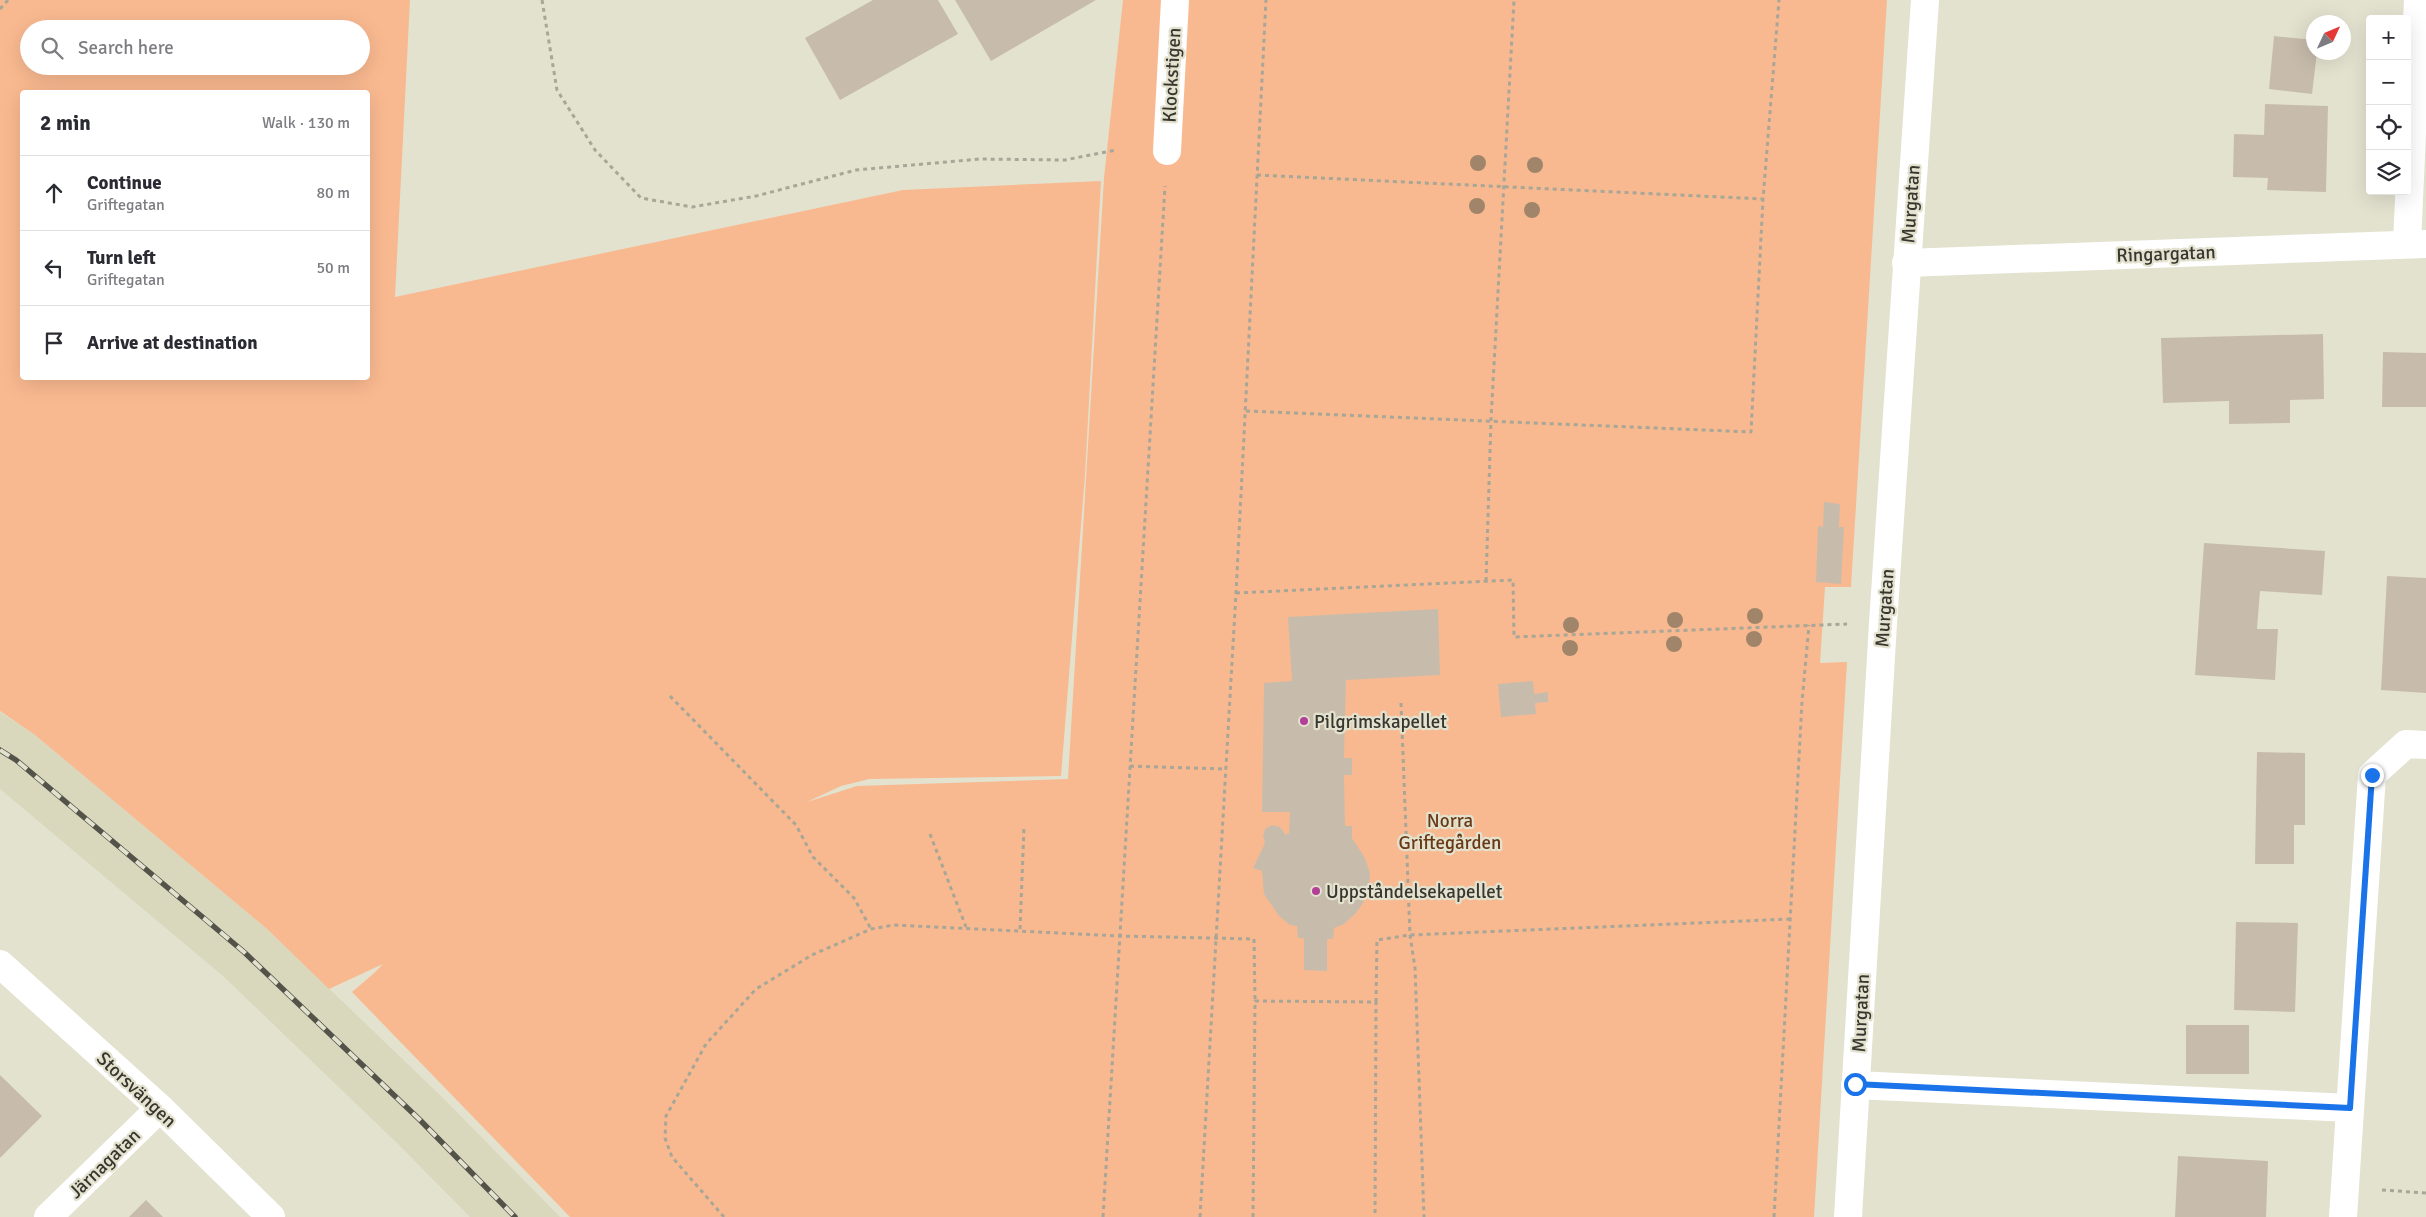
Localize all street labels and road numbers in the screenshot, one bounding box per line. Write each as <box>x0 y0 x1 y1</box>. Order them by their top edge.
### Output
street label: Klockstigen <box>1158 27 1186 123</box>
street label: Murgatan <box>1896 164 1926 244</box>
street label: Ringargatan <box>2116 240 2216 268</box>
street label: Murgatan <box>1870 568 1900 648</box>
street label: Murgatan <box>1847 973 1875 1053</box>
street label: Storsvängen <box>91 1047 181 1133</box>
street label: Järnagatan <box>64 1124 146 1204</box>

